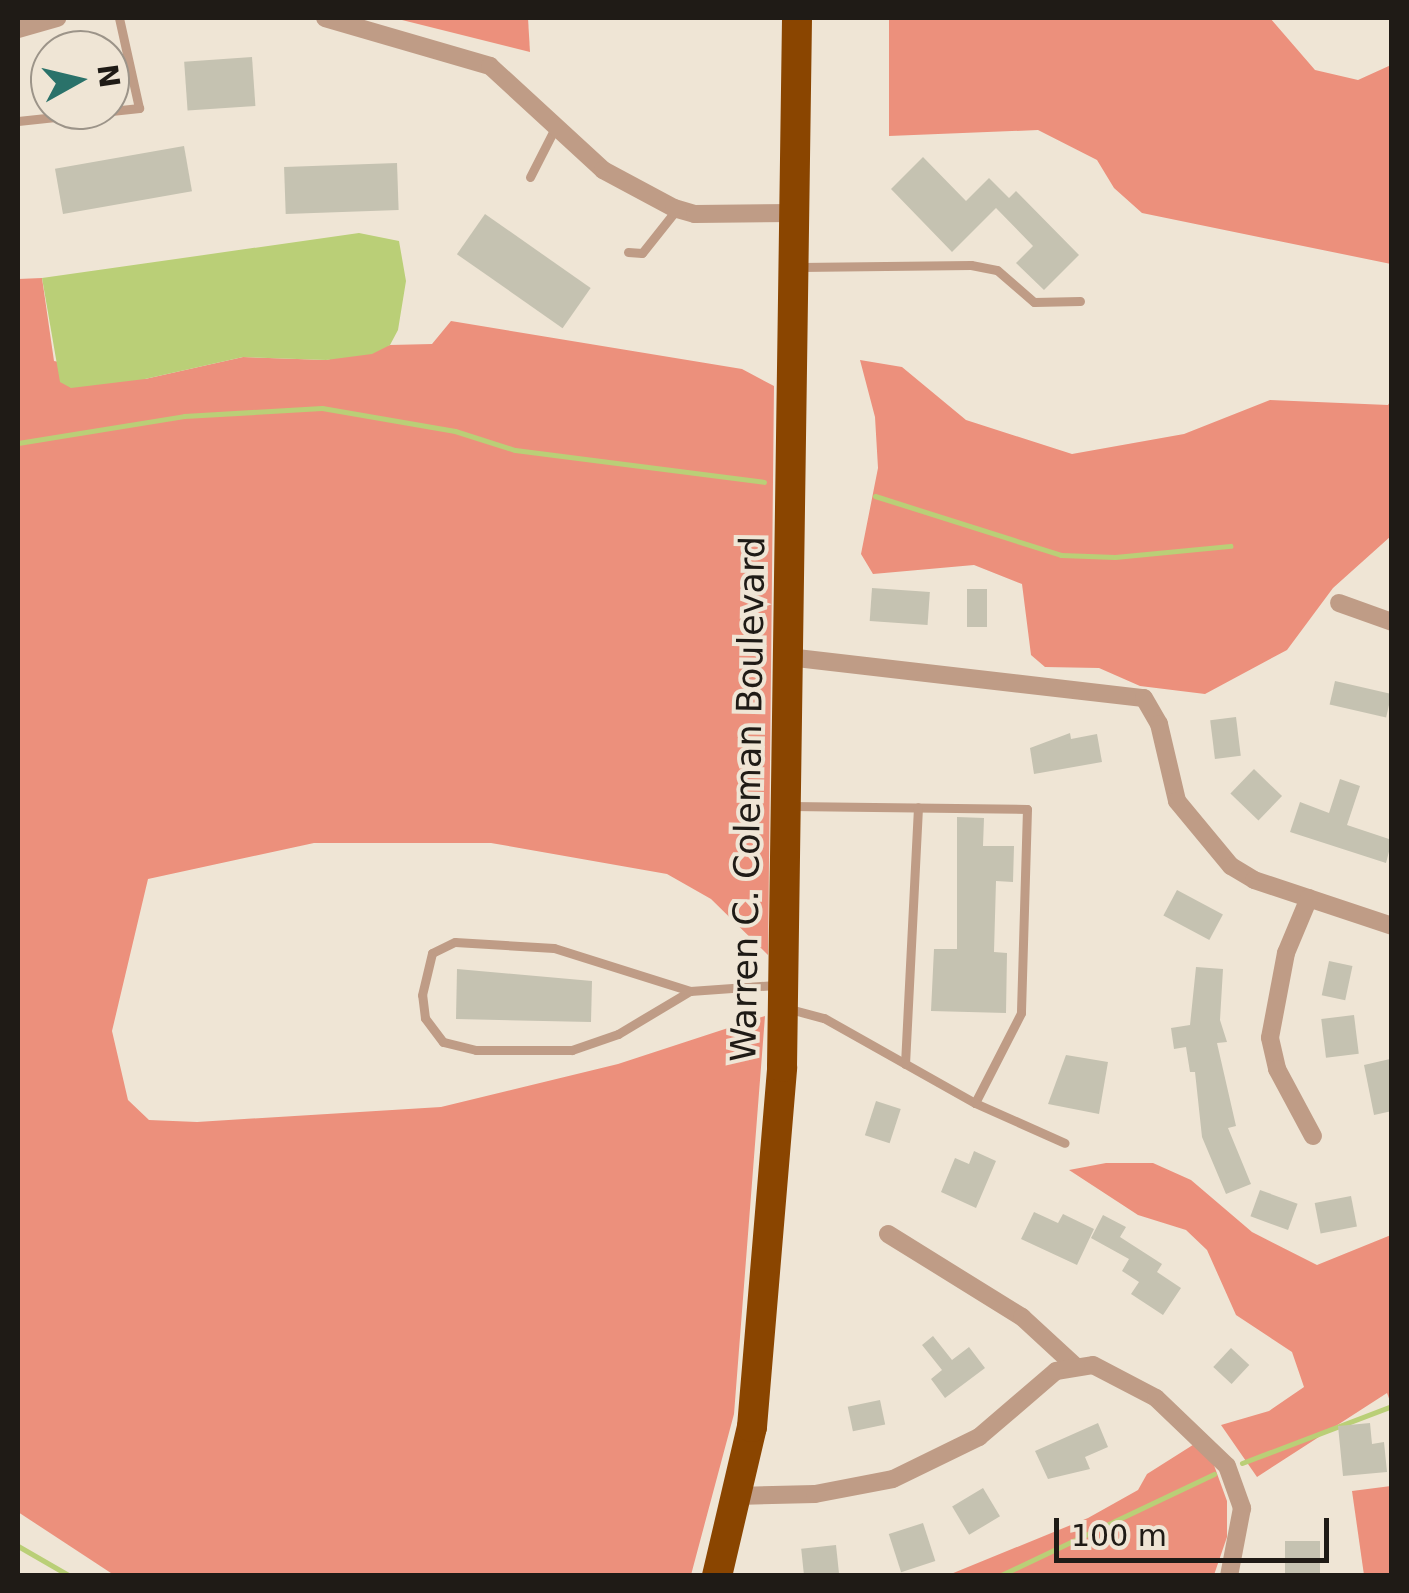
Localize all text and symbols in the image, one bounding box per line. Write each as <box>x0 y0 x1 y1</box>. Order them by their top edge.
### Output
north arrow <box>30 30 130 130</box>
text: N <box>90 62 126 90</box>
street label: Warren C. Coleman Boulevard <box>722 536 774 1062</box>
scale bar <box>1059 1498 1334 1560</box>
text: 100 m <box>1071 1518 1167 1553</box>

